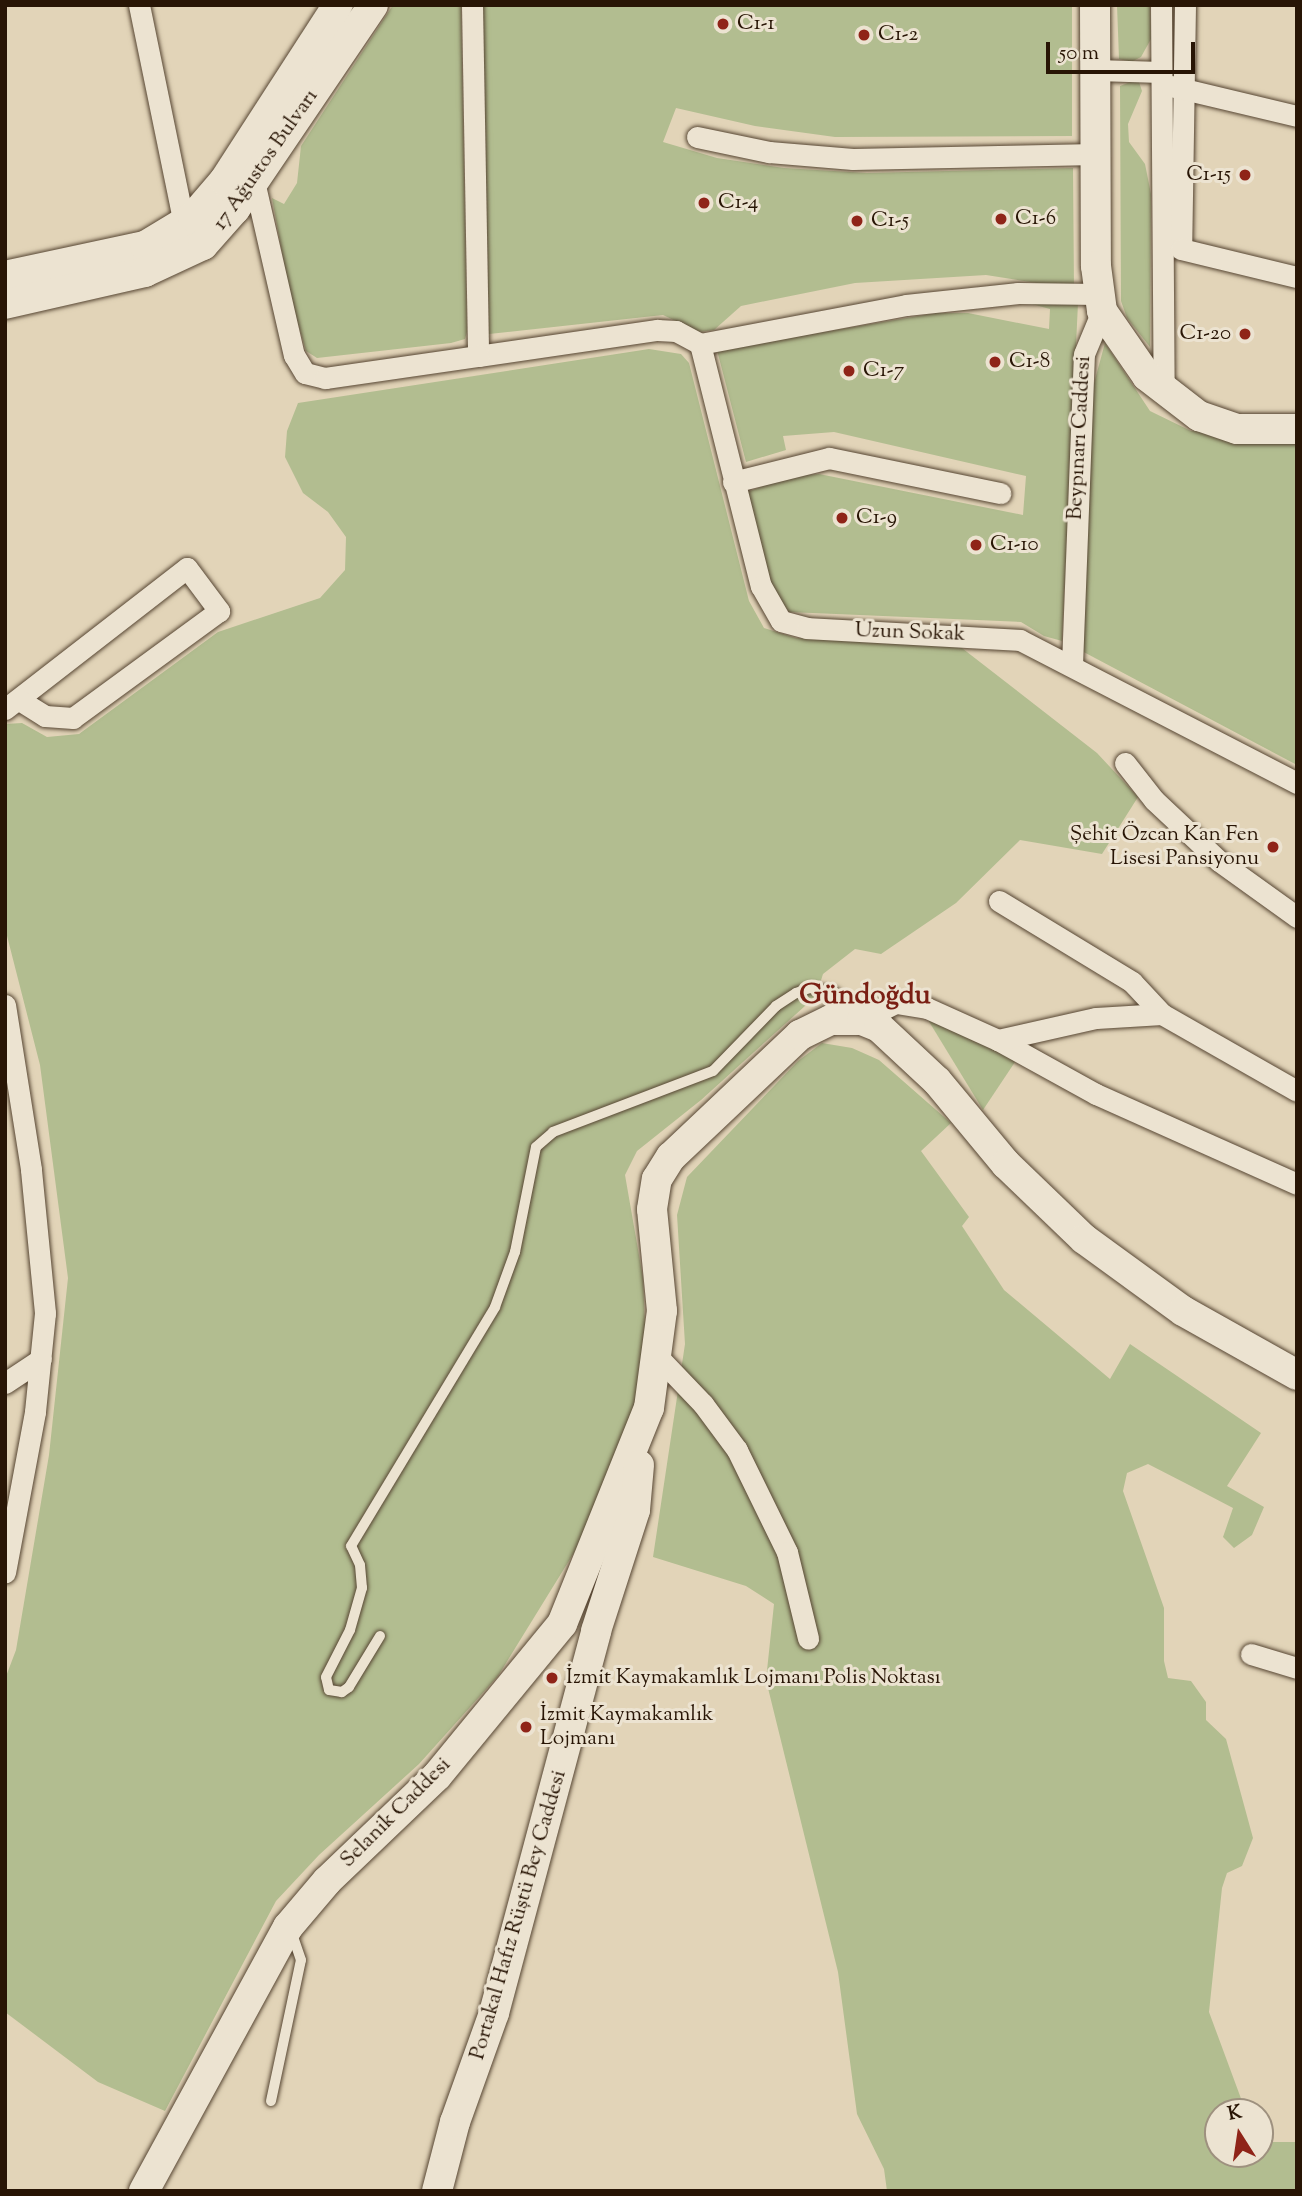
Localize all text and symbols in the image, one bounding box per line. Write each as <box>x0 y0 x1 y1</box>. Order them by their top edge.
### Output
place label: C1-1 <box>737 11 775 37</box>
marker: C1-1 <box>715 16 731 32</box>
place label: C1-2 <box>878 22 918 48</box>
marker: C1-2 <box>856 27 872 43</box>
scale bar <box>1050 28 1199 72</box>
text: 50 m <box>1059 39 1099 69</box>
street label: 17 Ağustos Bulvarı <box>208 85 324 235</box>
place label: C1-15 <box>1186 162 1231 188</box>
marker: C1-15 <box>1237 167 1253 183</box>
place label: C1-4 <box>718 190 758 216</box>
marker: C1-4 <box>696 195 712 211</box>
place label: C1-6 <box>1015 206 1056 232</box>
place label: C1-5 <box>871 208 909 234</box>
marker: C1-6 <box>993 211 1009 227</box>
marker: C1-5 <box>849 213 865 229</box>
place label: C1-20 <box>1180 321 1231 347</box>
marker: C1-20 <box>1237 326 1253 342</box>
place label: C1-8 <box>1009 349 1050 375</box>
marker: C1-8 <box>987 354 1003 370</box>
street label: Beypınarı Caddesi <box>1063 355 1097 521</box>
place label: C1-7 <box>863 358 904 384</box>
marker: C1-7 <box>841 363 857 379</box>
place label: C1-9 <box>856 505 897 531</box>
marker: C1-9 <box>834 510 850 526</box>
place label: C1-10 <box>990 532 1039 558</box>
marker: C1-10 <box>968 537 984 553</box>
street label: Uzun Sokak <box>854 618 966 648</box>
place label: Şehit Özcan Kan Fen Lisesi Pansiyonu <box>1070 822 1259 872</box>
marker: Şehit Özcan Kan Fen Lisesi Pansiyonu <box>1265 839 1281 855</box>
district label: Gündoğdu <box>799 979 931 1013</box>
place label: İzmit Kaymakamlık Lojmanı Polis Noktası <box>566 1665 941 1691</box>
marker: İzmit Kaymakamlık Lojmanı Polis Noktası <box>544 1670 560 1686</box>
place label: İzmit Kaymakamlık Lojmanı <box>540 1702 714 1752</box>
marker: İzmit Kaymakamlık Lojmanı <box>518 1719 534 1735</box>
street label: Selanik Caddesi <box>336 1753 456 1873</box>
street label: Portakal Hafız Rüştü Bey Caddesi <box>466 1767 572 2063</box>
north arrow <box>1204 2098 1274 2168</box>
text: K <box>1225 2099 1244 2129</box>

